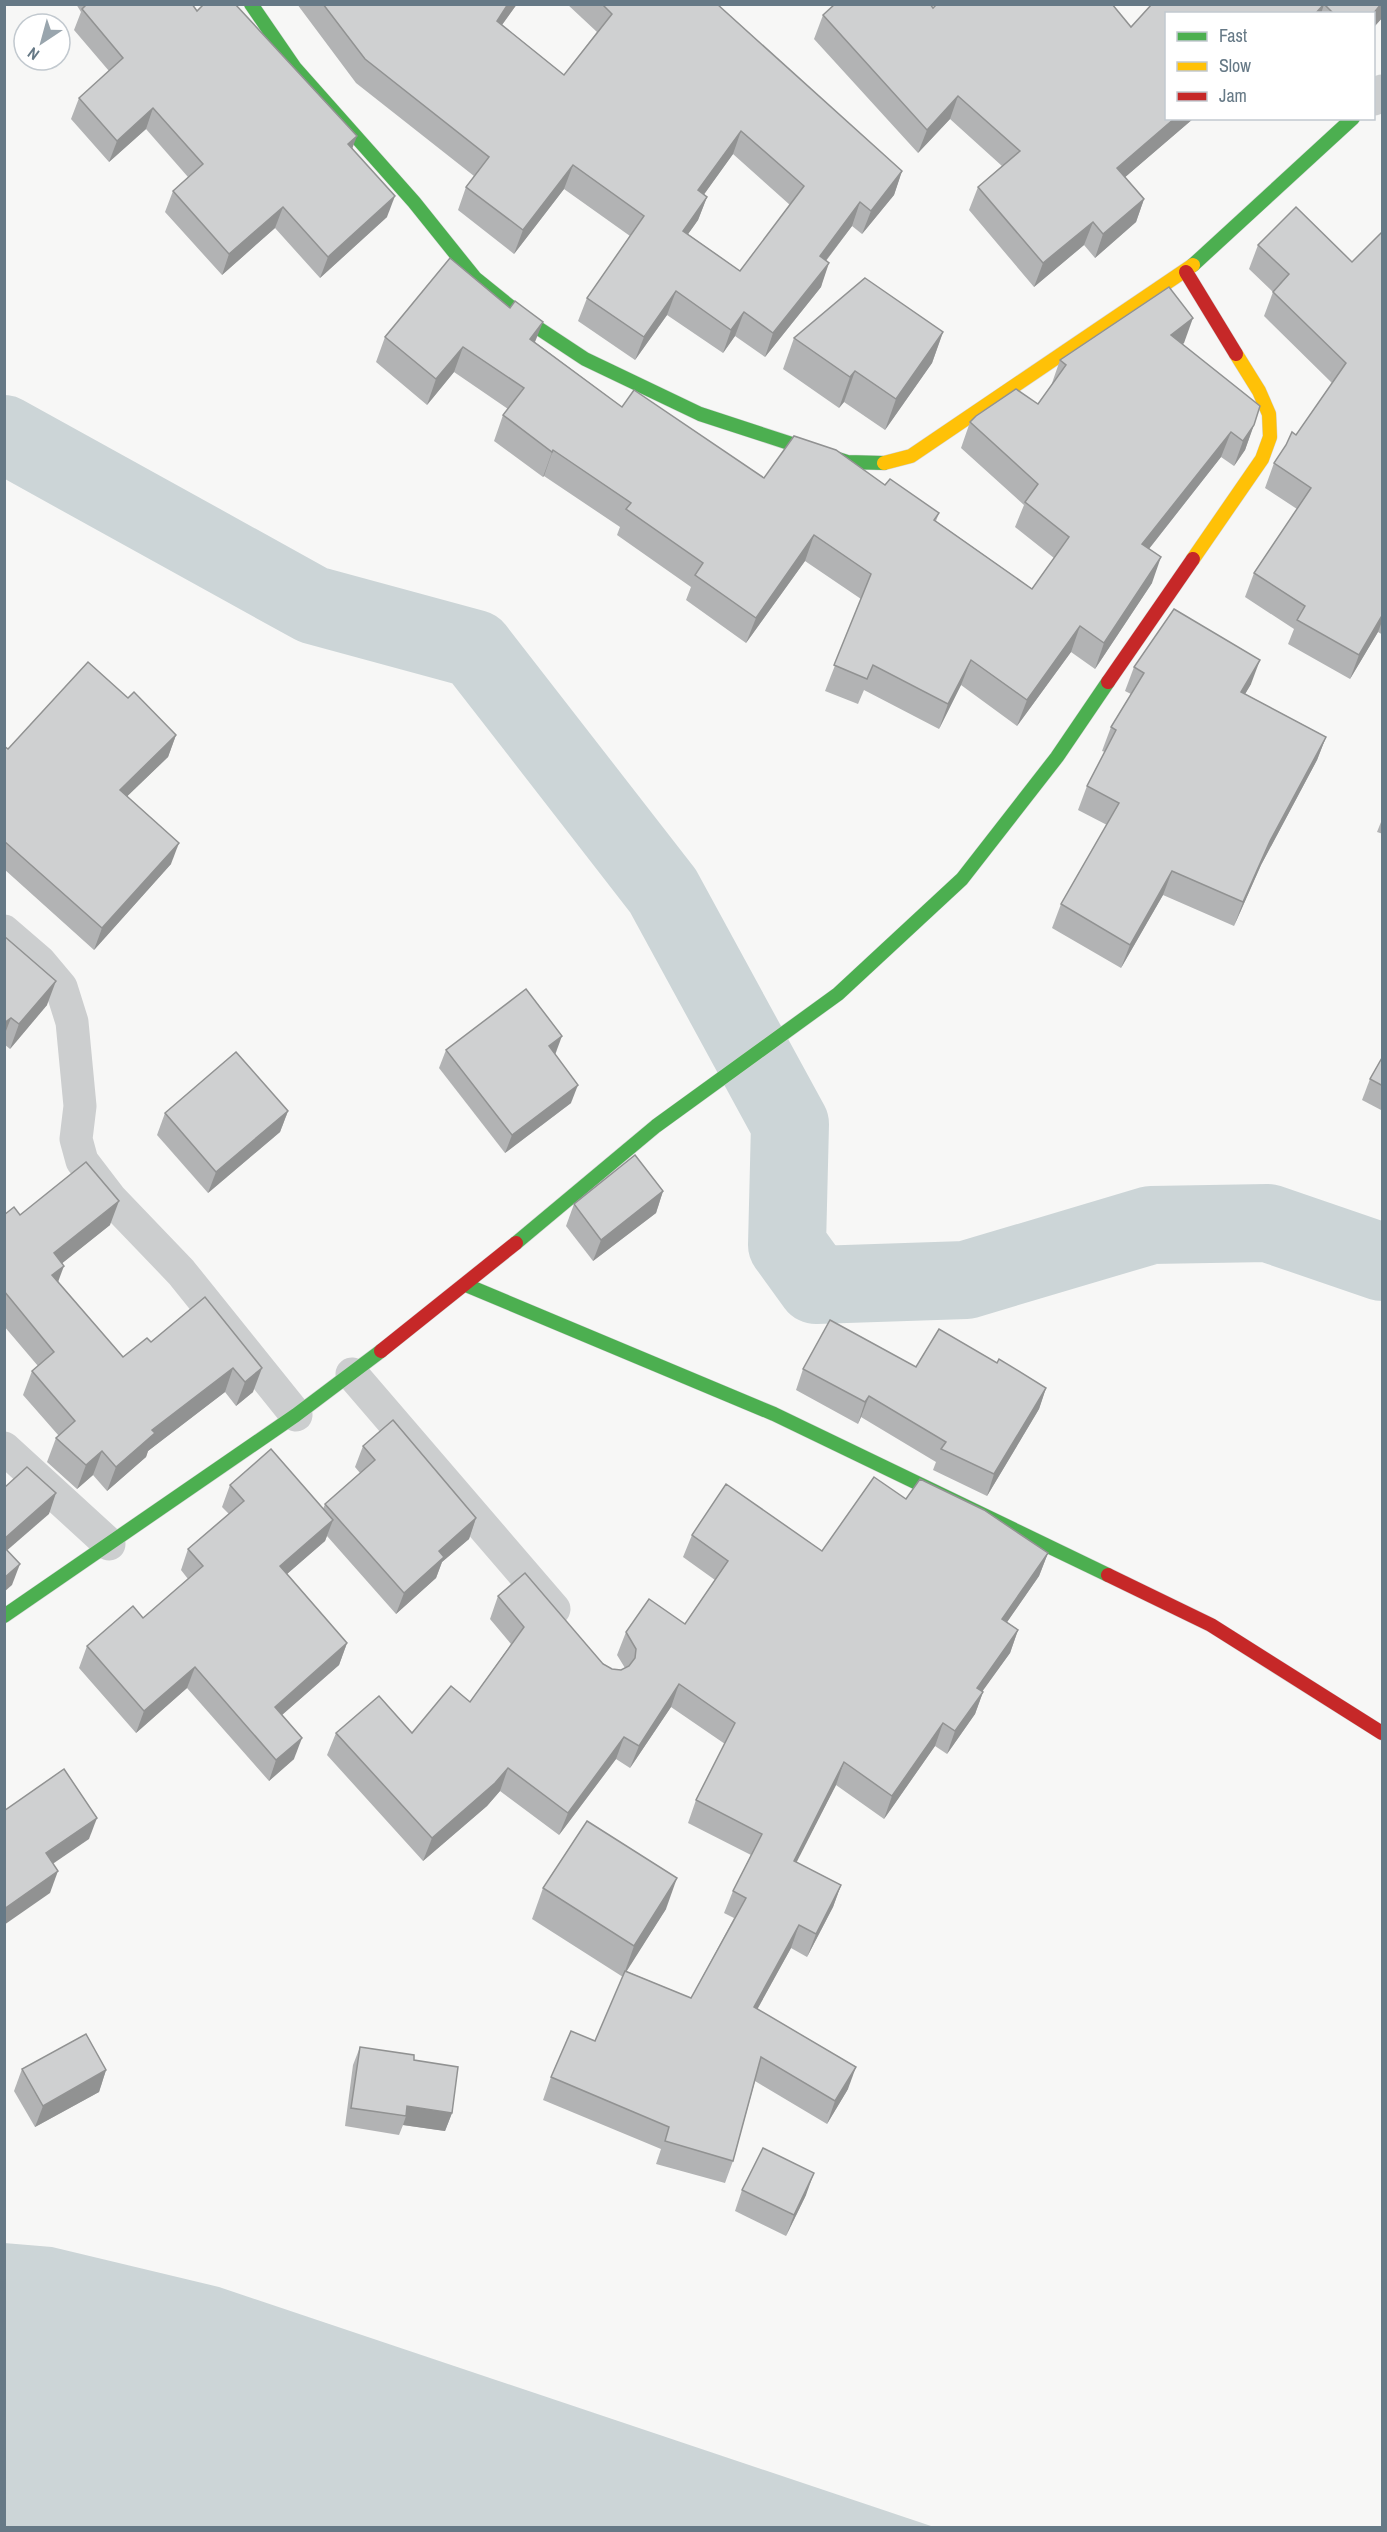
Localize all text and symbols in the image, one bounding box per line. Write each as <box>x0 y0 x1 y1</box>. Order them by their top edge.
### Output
north arrow <box>12 12 72 72</box>
legend <box>1165 12 1375 120</box>
text: Fast <box>1219 23 1247 48</box>
text: N <box>23 42 43 66</box>
text: Slow <box>1219 53 1251 78</box>
text: Jam <box>1219 83 1247 108</box>

